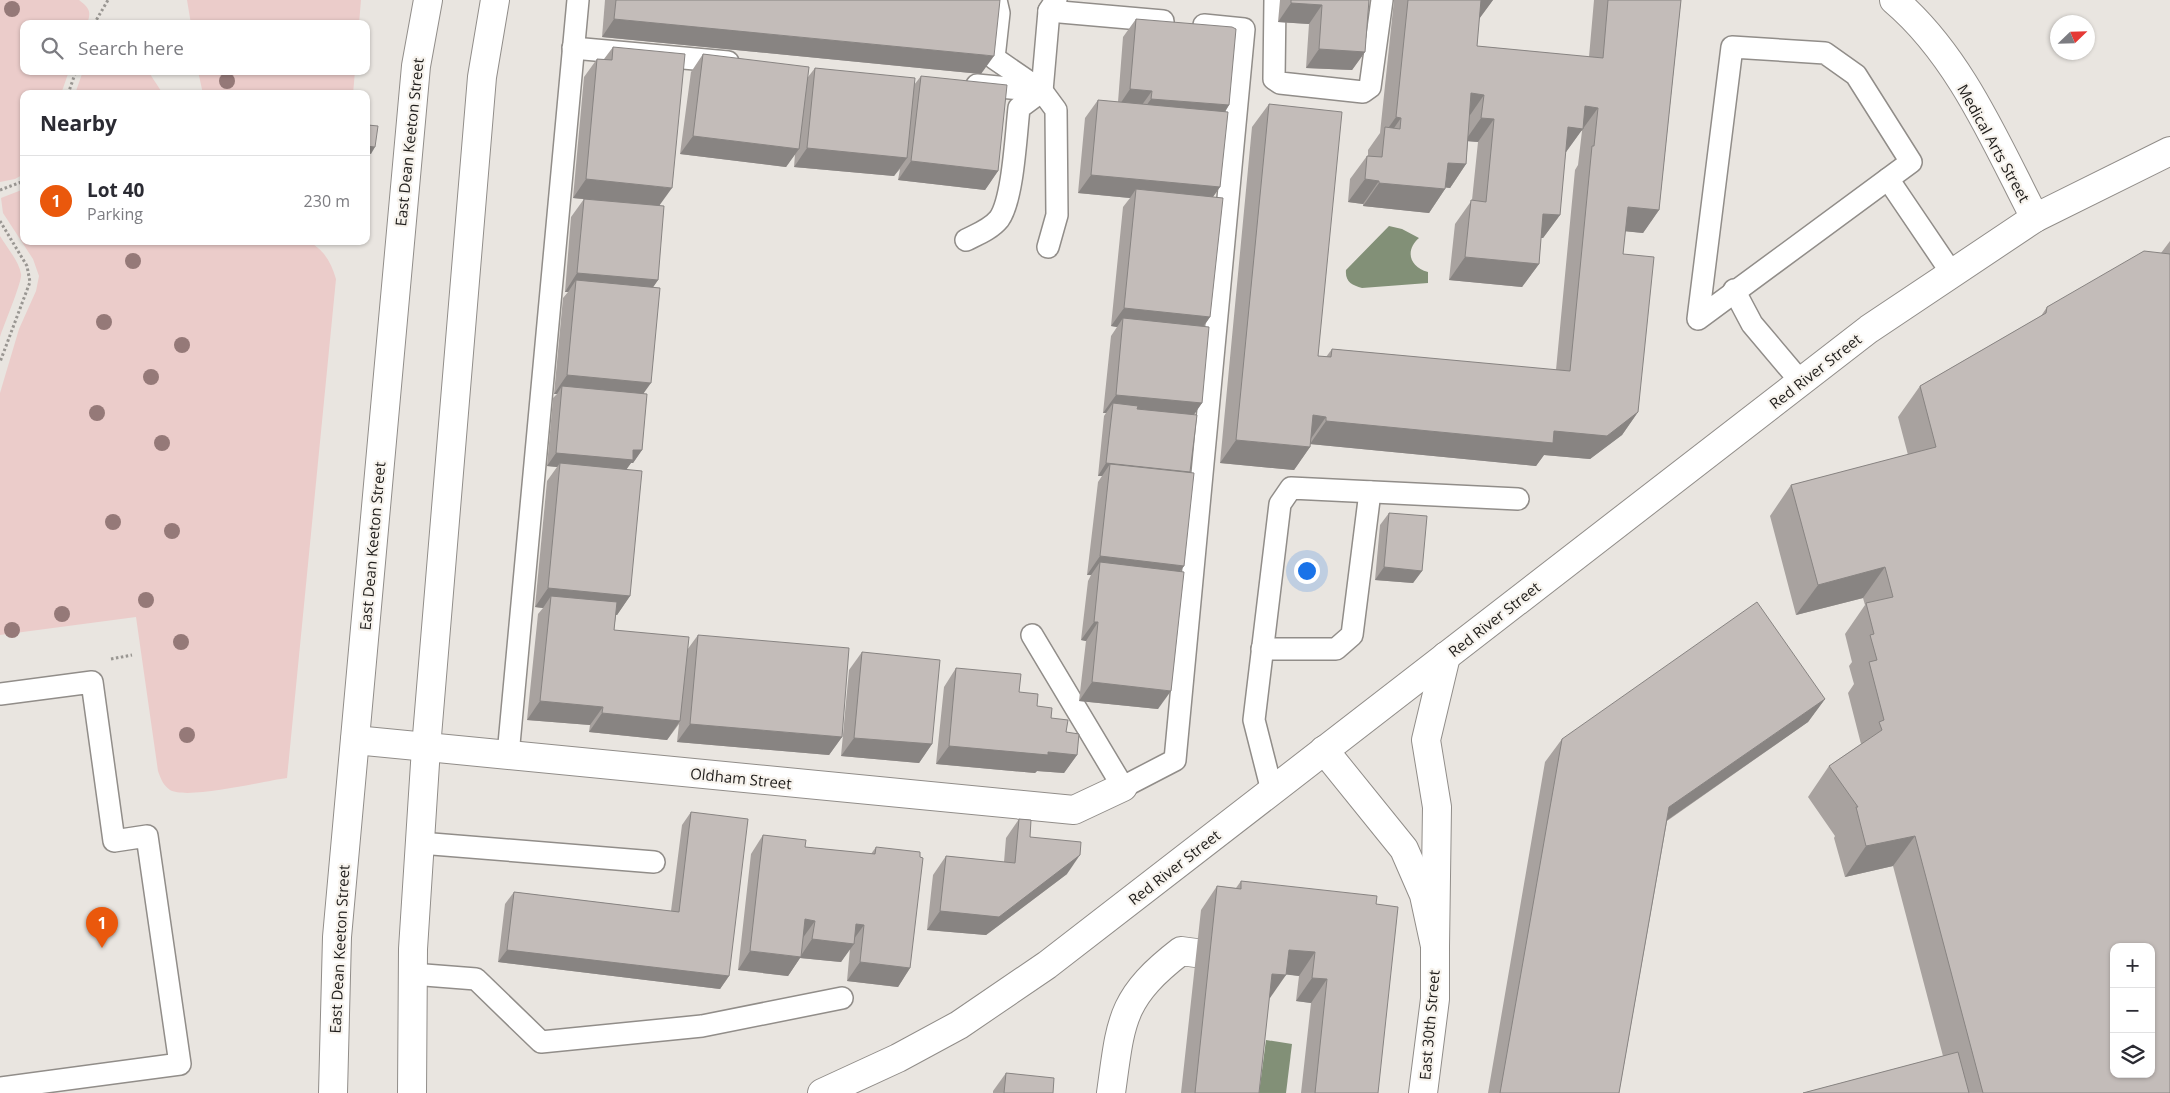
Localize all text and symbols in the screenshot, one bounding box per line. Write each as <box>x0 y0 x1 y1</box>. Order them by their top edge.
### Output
north arrow <box>2050 15 2095 60</box>
search box <box>20 20 370 75</box>
icon: search <box>38 34 66 62</box>
text: Search here <box>78 35 184 61</box>
street label: East Dean Keeton Street <box>390 57 428 227</box>
street label: Medical Arts Street <box>1953 80 2035 206</box>
text: Nearby <box>40 109 117 137</box>
text: Lot 40 <box>87 177 144 203</box>
text: 1 <box>51 190 61 212</box>
text: 230 m <box>304 190 350 212</box>
text: Parking <box>87 203 143 225</box>
street label: Red River Street <box>1765 329 1865 413</box>
street label: East Dean Keeton Street <box>355 461 389 631</box>
your location <box>1294 558 1320 584</box>
street label: Red River Street <box>1444 577 1544 661</box>
street label: Oldham Street <box>689 763 793 793</box>
street label: Red River Street <box>1124 825 1224 909</box>
street label: East Dean Keeton Street <box>325 864 353 1034</box>
pin: 1 <box>86 907 118 948</box>
map controls <box>2110 943 2155 1078</box>
button: + <box>2110 943 2155 988</box>
street label: East 30th Street <box>1414 969 1444 1081</box>
button: − <box>2110 988 2155 1033</box>
button: layers <box>2110 1033 2155 1078</box>

